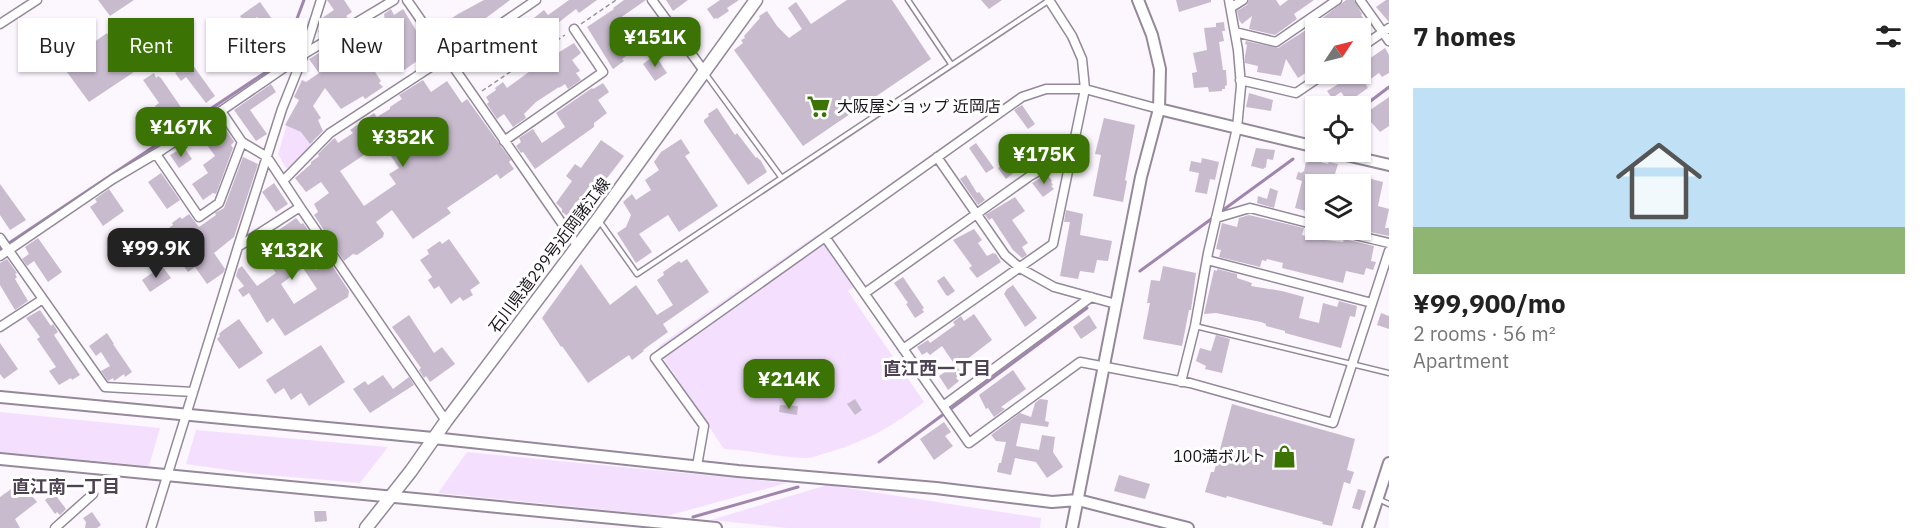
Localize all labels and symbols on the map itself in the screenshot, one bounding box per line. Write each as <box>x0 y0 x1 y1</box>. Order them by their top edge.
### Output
pin: ¥151K <box>613 17 697 68</box>
north arrow <box>1305 18 1371 84</box>
supermarket icon: 大阪屋ショップ 近岡店 <box>806 93 832 119</box>
place label: 大阪屋ショップ 近岡店 <box>837 96 1001 116</box>
pin: ¥167K <box>139 107 223 158</box>
pin: ¥352K <box>361 117 445 168</box>
pin: ¥175K <box>1002 134 1086 185</box>
street label: 石川県道299号近岡諸江線 <box>484 174 614 336</box>
pin: ¥99.9K <box>107 228 205 279</box>
pin: ¥132K <box>250 230 334 281</box>
district label: 直江西一丁目 <box>883 357 991 380</box>
pin: ¥214K <box>747 359 831 410</box>
shop icon: 100満ボルト <box>1271 443 1297 469</box>
place label: 100満ボルト <box>1173 446 1266 466</box>
district label: 直江南一丁目 <box>12 475 120 498</box>

